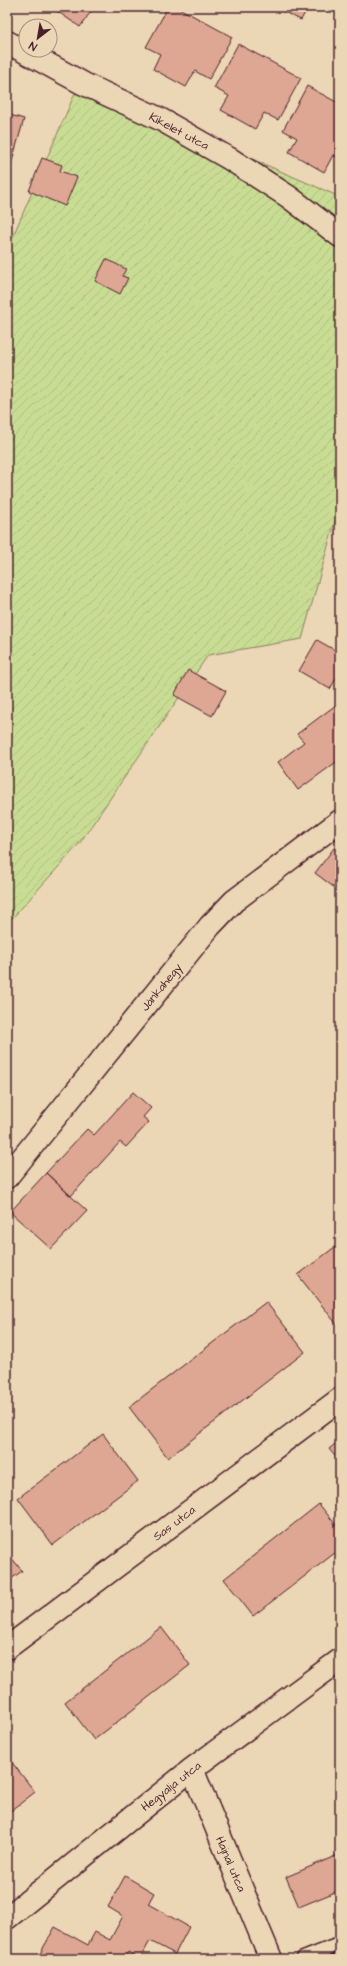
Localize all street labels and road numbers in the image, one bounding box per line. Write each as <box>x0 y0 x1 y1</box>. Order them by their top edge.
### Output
street label: Kikelet utca <box>146 109 212 154</box>
street label: Jánkahegy <box>137 959 187 1015</box>
street label: Sas utca <box>150 1502 199 1545</box>
street label: Hegyalja utca <box>138 1757 206 1816</box>
street label: Hajnal utca <box>211 1834 250 1895</box>

